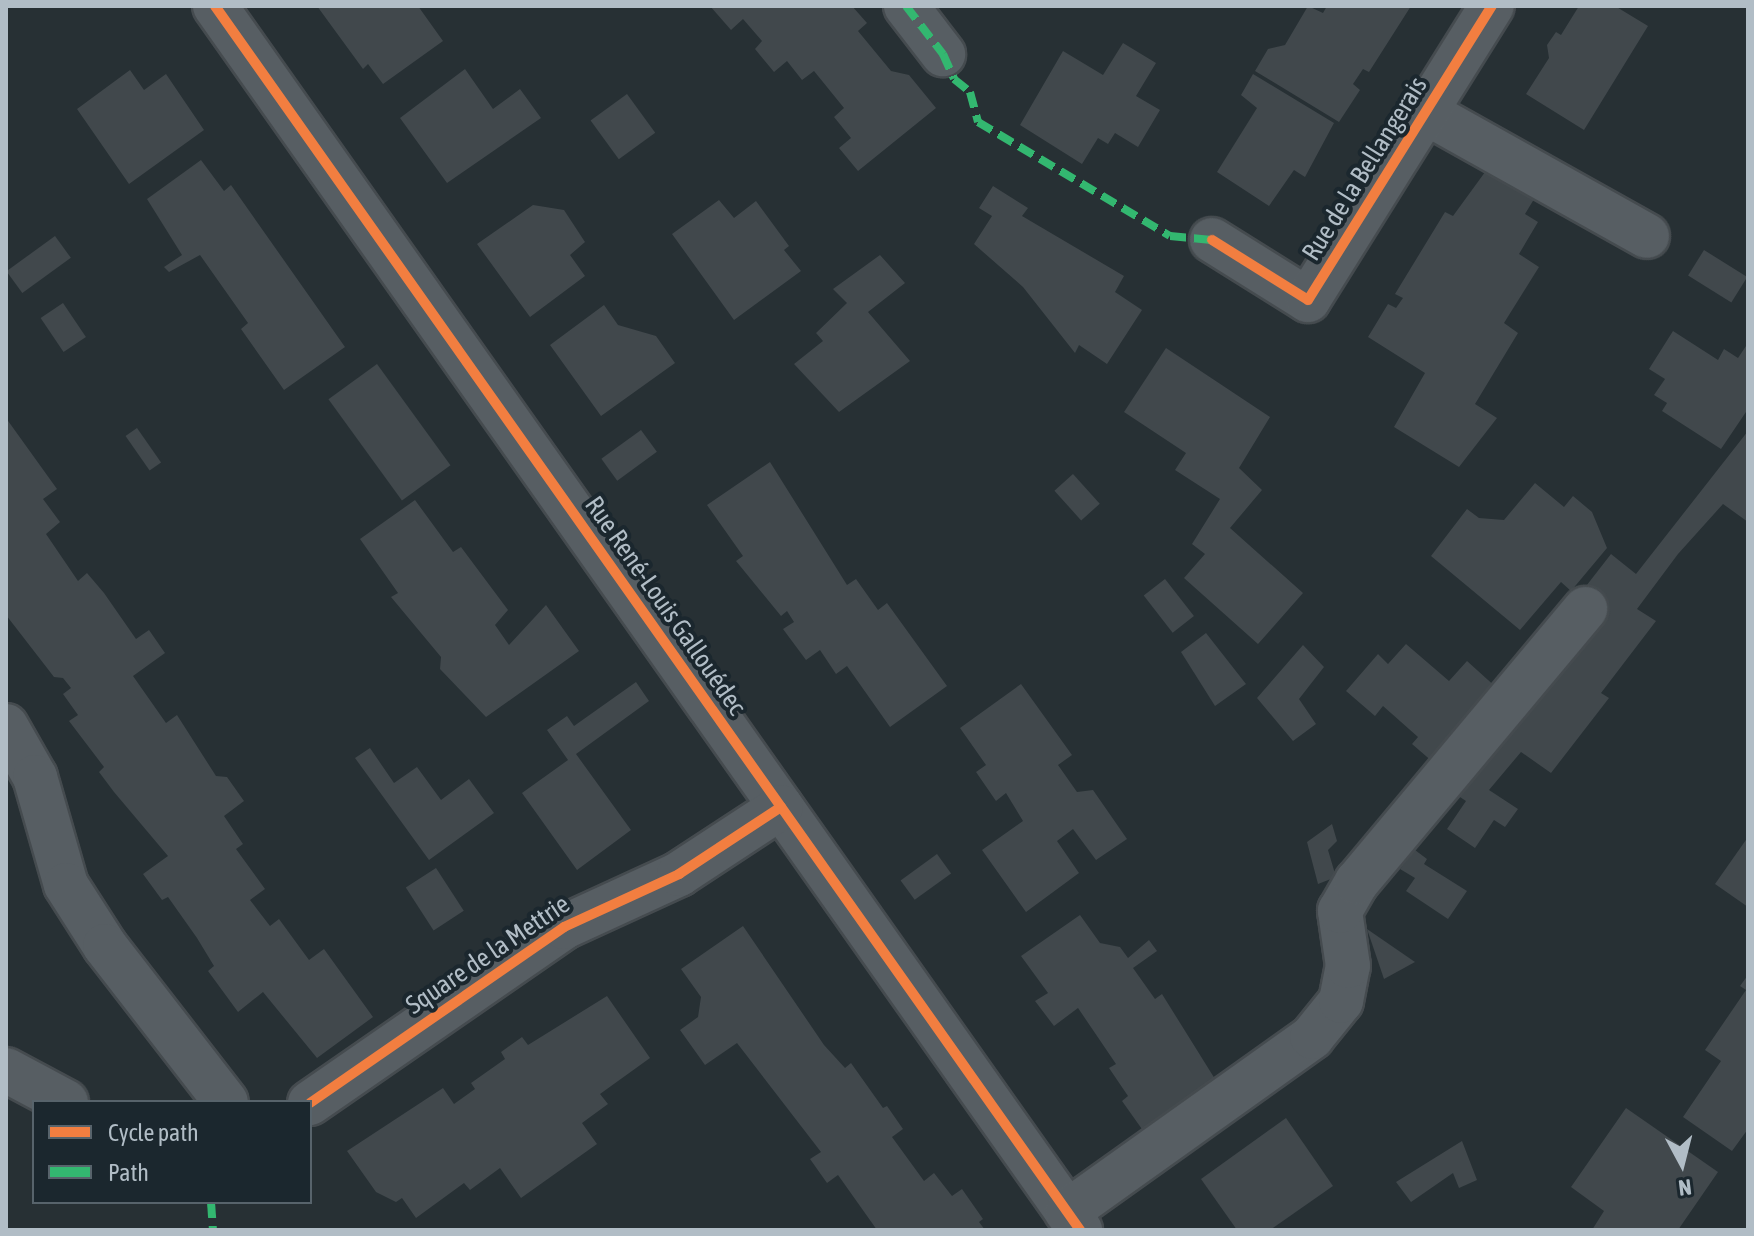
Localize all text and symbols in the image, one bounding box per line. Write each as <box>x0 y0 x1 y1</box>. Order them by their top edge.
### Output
street label: Rue de la Bellangerais <box>1296 71 1434 267</box>
street label: Rue René-Louis Gallouédec <box>578 491 752 721</box>
street label: Square de la Mettrie <box>400 889 576 1021</box>
legend <box>32 1100 312 1204</box>
text: Cycle path <box>108 1119 199 1146</box>
north arrow <box>1642 1124 1722 1204</box>
text: Path <box>108 1159 149 1186</box>
text: N <box>1677 1174 1693 1202</box>

